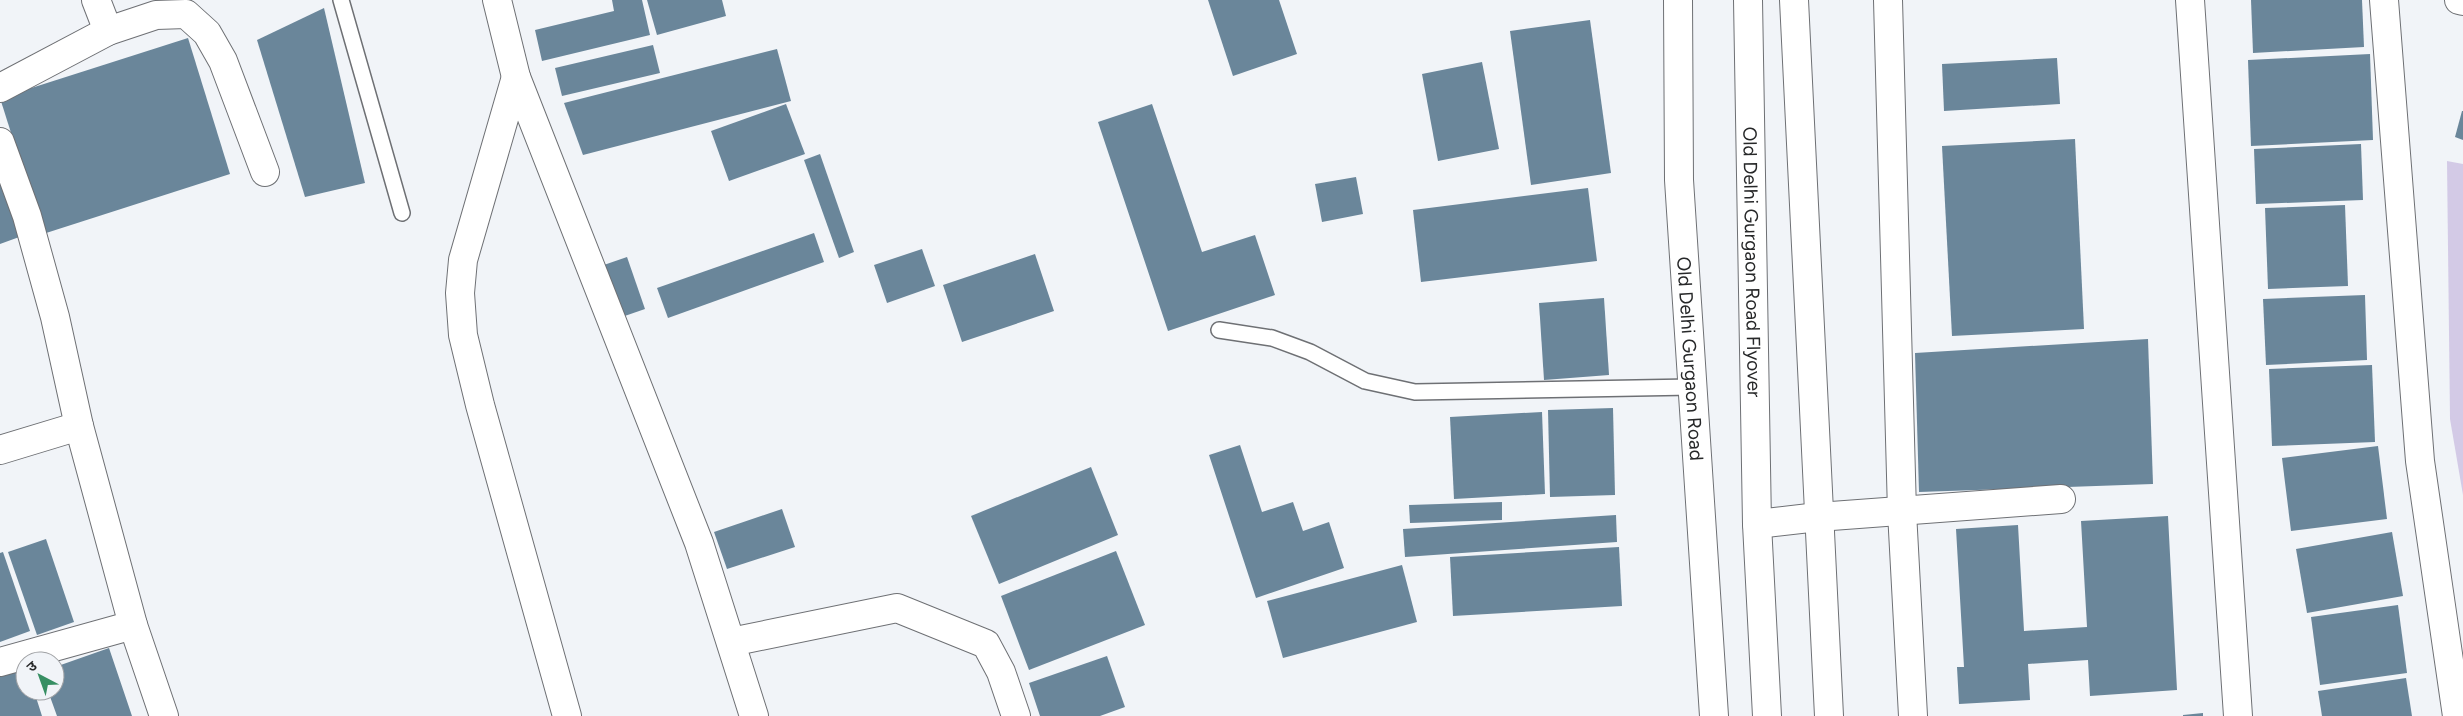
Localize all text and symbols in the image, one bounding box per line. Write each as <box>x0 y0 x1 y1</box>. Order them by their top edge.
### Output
street label: Old Delhi Gurgaon Road Flyover <box>1738 126 1766 398</box>
street label: Old Delhi Gurgaon Road <box>1672 256 1708 462</box>
north arrow <box>15 651 65 701</box>
text: उ <box>23 657 41 676</box>

